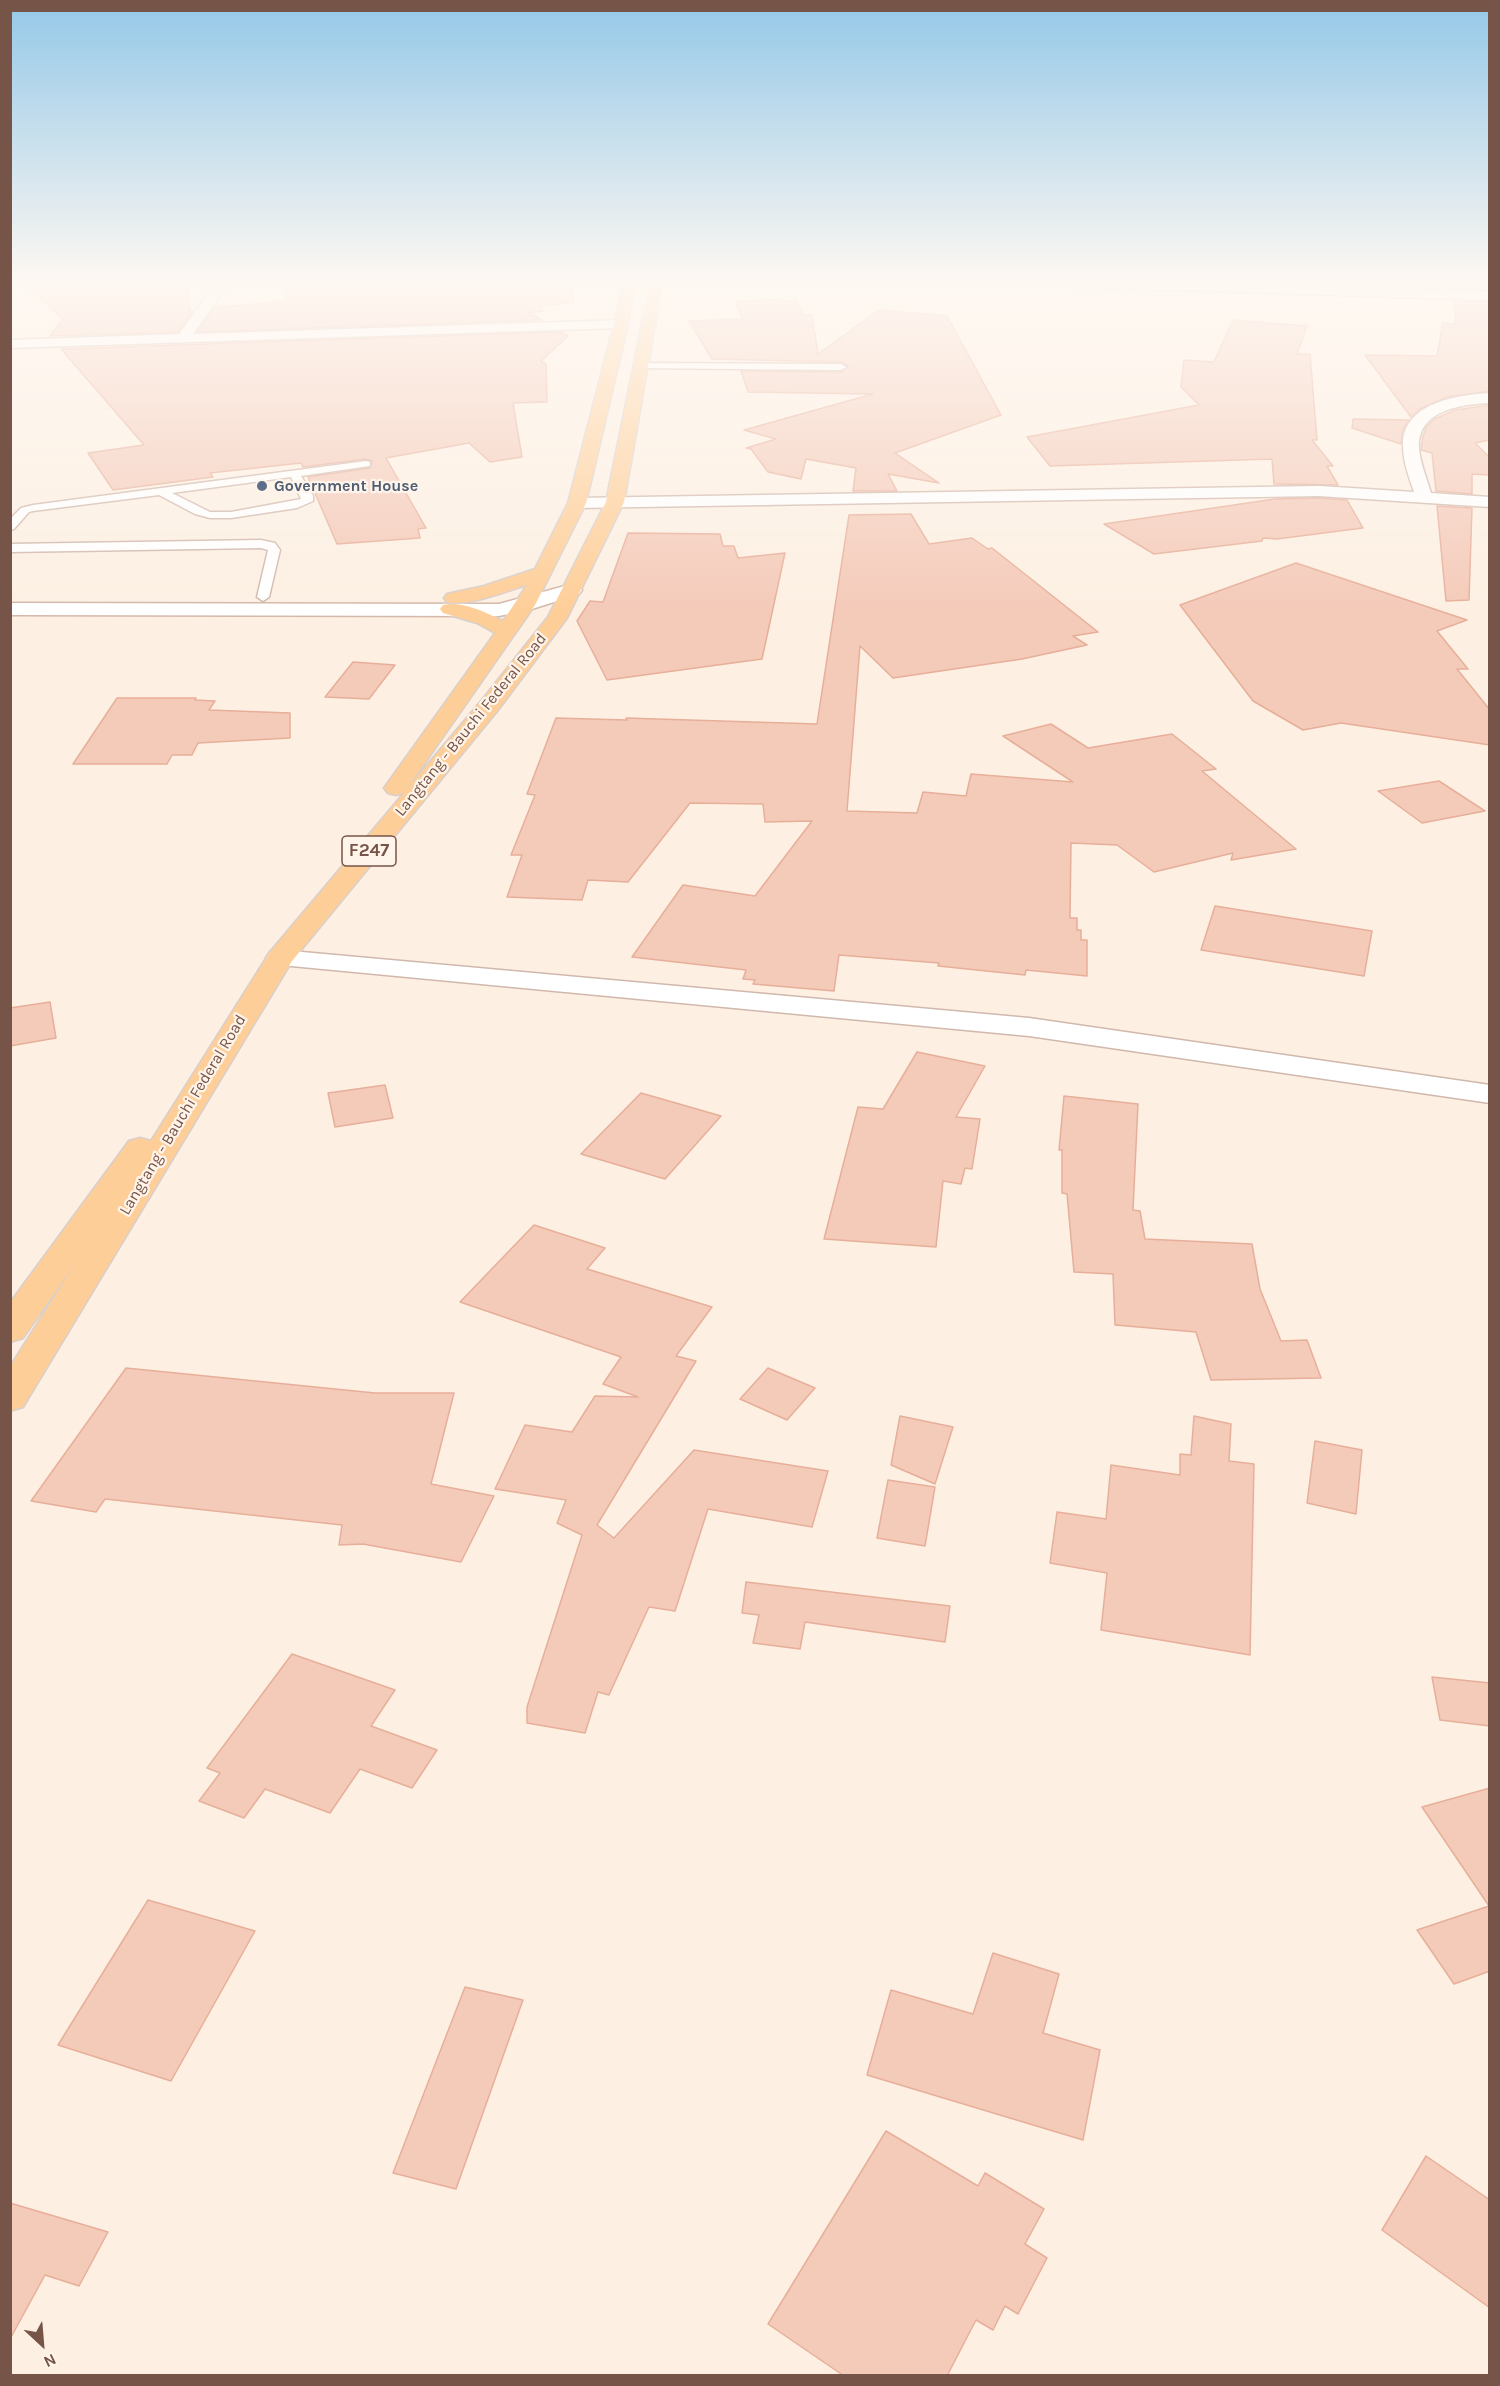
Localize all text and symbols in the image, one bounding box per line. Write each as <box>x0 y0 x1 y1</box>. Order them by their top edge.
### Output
place label: Government House <box>274 476 418 496</box>
marker: Government House <box>255 479 269 493</box>
street label: Langtang - Bauchi Federal Road <box>391 630 551 820</box>
road number: F247 <box>342 836 396 866</box>
street label: Langtang - Bauchi Federal Road <box>116 1011 250 1219</box>
north arrow <box>12 2314 72 2374</box>
text: N <box>41 2350 59 2372</box>

